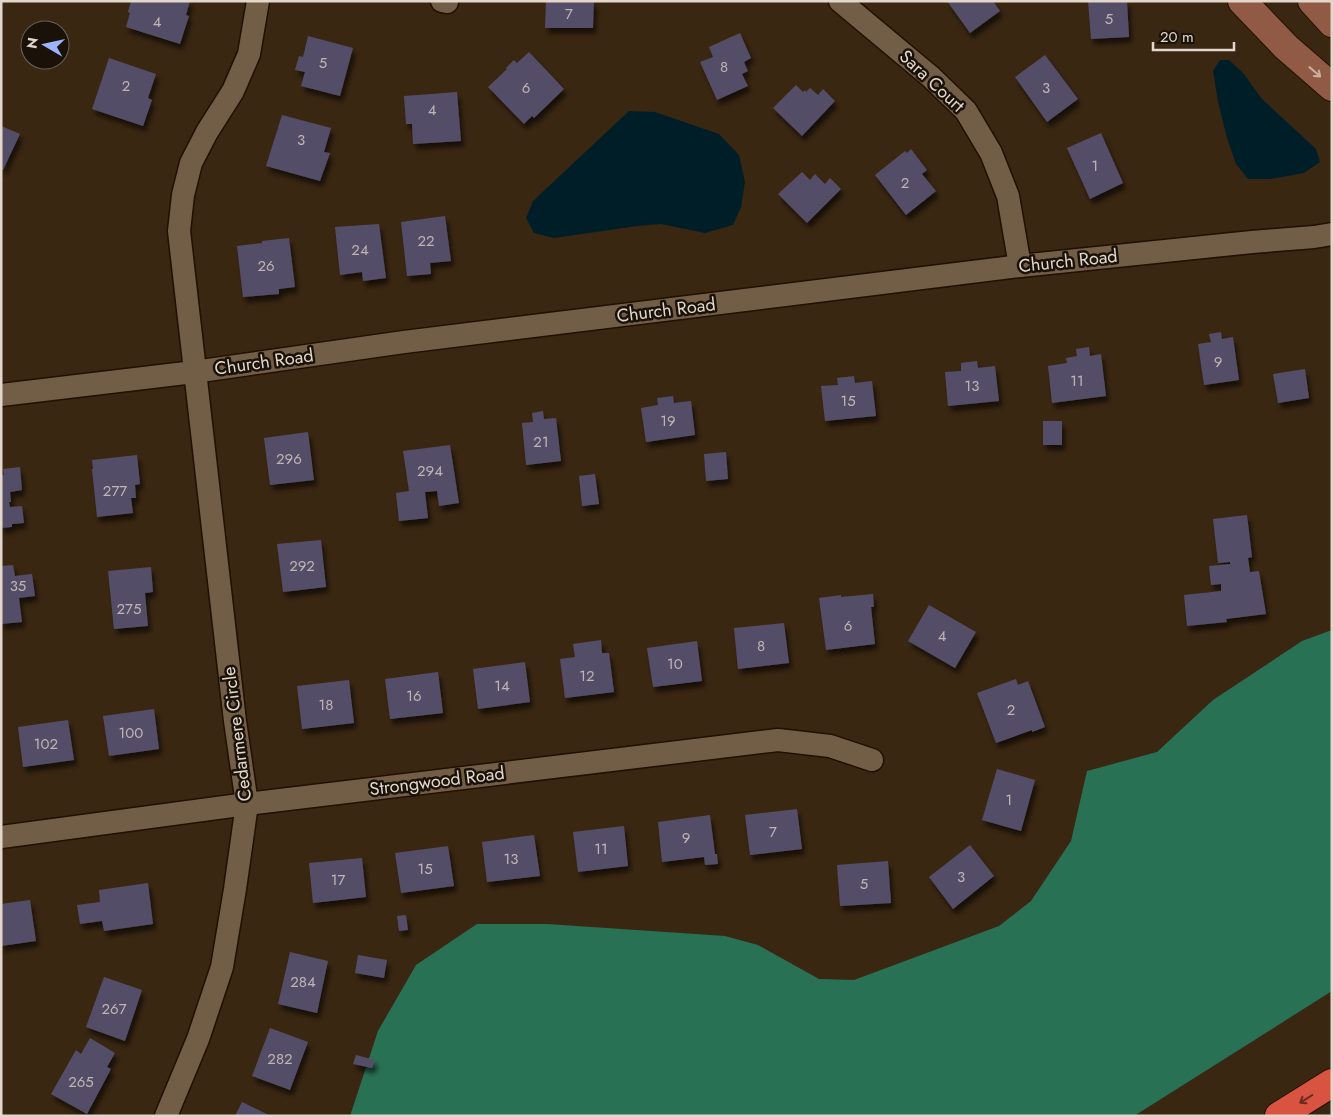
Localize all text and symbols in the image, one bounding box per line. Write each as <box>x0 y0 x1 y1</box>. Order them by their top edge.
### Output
house number: 7 <box>565 3 573 25</box>
house number: 5 <box>1105 8 1113 30</box>
house number: 4 <box>153 11 162 33</box>
north arrow <box>20 20 70 70</box>
scale bar <box>1153 20 1234 52</box>
text: 20 m <box>1160 26 1194 48</box>
text: N <box>21 36 43 50</box>
street label: Sara Court <box>894 44 971 119</box>
house number: 5 <box>319 52 327 74</box>
house number: 8 <box>720 56 728 78</box>
one-way arrow <box>1308 66 1321 78</box>
house number: 2 <box>122 75 130 97</box>
house number: 6 <box>522 77 530 99</box>
house number: 3 <box>1042 77 1050 99</box>
house number: 4 <box>428 99 437 121</box>
house number: 3 <box>297 129 305 151</box>
house number: 1 <box>1092 155 1098 177</box>
house number: 2 <box>901 172 909 194</box>
house number: 22 <box>417 230 435 252</box>
house number: 24 <box>351 239 369 261</box>
street label: Church Road <box>1017 243 1119 279</box>
house number: 26 <box>257 255 275 277</box>
street label: Church Road <box>615 291 717 329</box>
street label: Church Road <box>213 342 315 382</box>
house number: 9 <box>1214 351 1222 373</box>
house number: 11 <box>1070 370 1084 392</box>
house number: 13 <box>965 375 979 397</box>
house number: 15 <box>840 390 856 412</box>
house number: 19 <box>660 410 676 432</box>
house number: 21 <box>533 431 549 453</box>
house number: 296 <box>276 448 302 470</box>
house number: 294 <box>417 460 443 482</box>
house number: 277 <box>103 480 127 502</box>
house number: 292 <box>289 555 315 577</box>
house number: 35 <box>10 575 26 597</box>
house number: 275 <box>117 598 141 620</box>
house number: 6 <box>844 615 852 637</box>
house number: 4 <box>938 625 947 647</box>
house number: 8 <box>757 635 765 657</box>
house number: 10 <box>667 653 683 675</box>
street label: Cedarmere Circle <box>216 665 258 803</box>
house number: 12 <box>579 665 595 687</box>
house number: 14 <box>494 675 510 697</box>
house number: 16 <box>406 685 422 707</box>
house number: 18 <box>319 694 333 716</box>
house number: 2 <box>1007 699 1015 721</box>
house number: 100 <box>119 722 143 744</box>
house number: 102 <box>34 733 58 755</box>
street label: Strongwood Road <box>368 760 506 802</box>
house number: 1 <box>1006 789 1012 811</box>
house number: 7 <box>769 821 777 843</box>
house number: 9 <box>682 827 690 849</box>
house number: 11 <box>594 838 608 860</box>
house number: 13 <box>504 848 518 870</box>
house number: 15 <box>417 858 433 880</box>
house number: 3 <box>957 866 965 888</box>
house number: 17 <box>331 869 345 891</box>
house number: 5 <box>860 873 868 895</box>
house number: 284 <box>290 971 316 993</box>
house number: 267 <box>101 998 127 1020</box>
house number: 282 <box>267 1048 293 1070</box>
house number: 265 <box>68 1071 94 1093</box>
one-way arrow <box>1299 1095 1313 1105</box>

